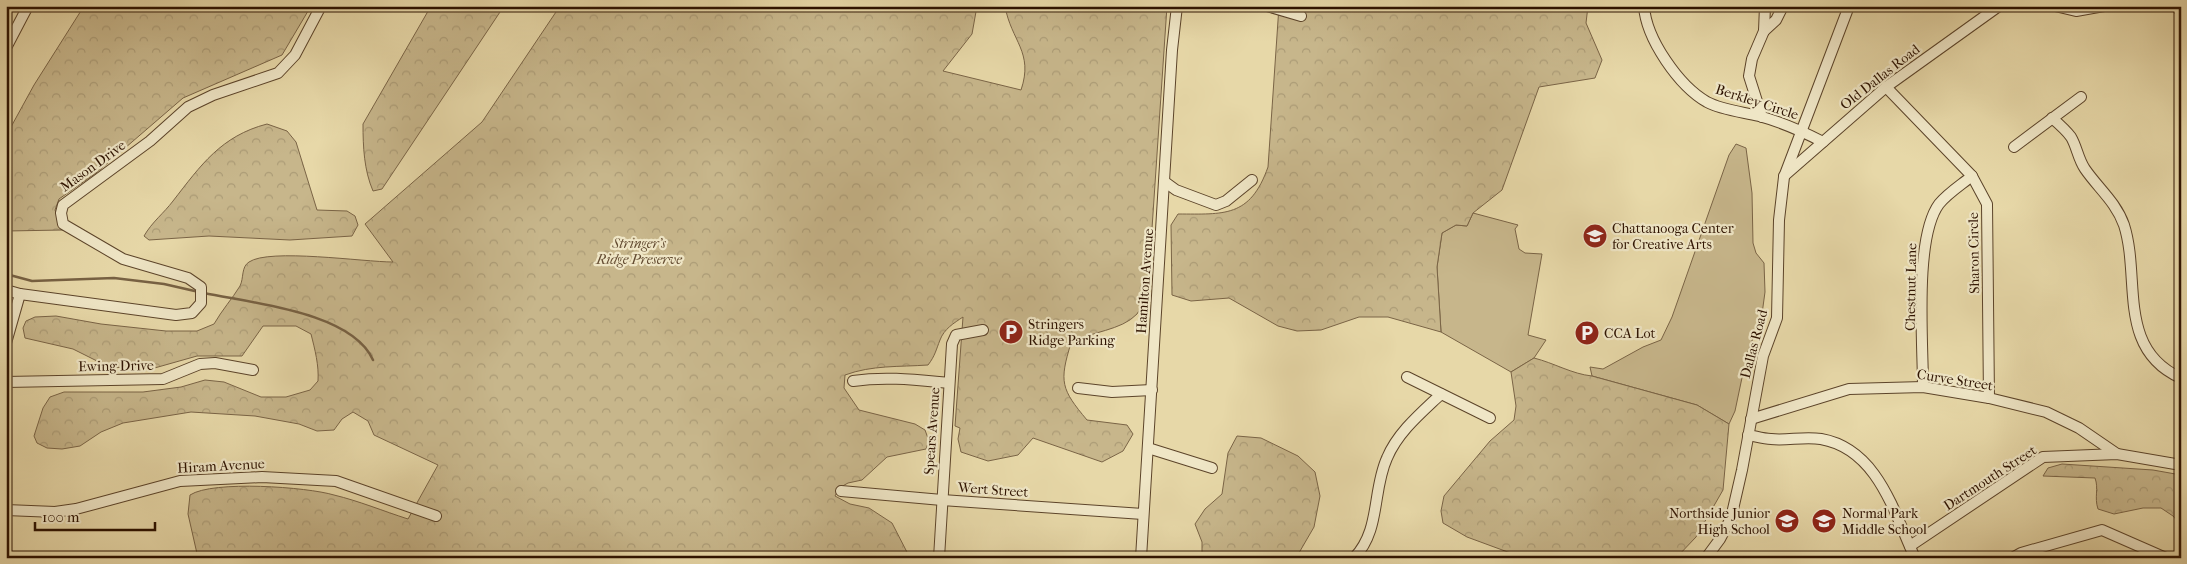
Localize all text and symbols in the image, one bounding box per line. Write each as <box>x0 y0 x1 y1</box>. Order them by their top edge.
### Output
street label: Old Dallas Road <box>1837 40 1923 113</box>
street label: Berkley Circle <box>1713 81 1801 123</box>
street label: Mason Drive <box>57 137 129 195</box>
street label: Sharon Circle <box>1965 212 1983 294</box>
place label: Chattanooga Center for Creative Arts <box>1612 220 1734 253</box>
school or university icon: Chattanooga Center for Creative Arts <box>1582 223 1608 249</box>
street label: Hamilton Avenue <box>1133 228 1157 334</box>
park label: Stringer's Ridge Preserve <box>595 235 682 268</box>
street label: Chestnut Lane <box>1902 243 1920 331</box>
street label: Dallas Road <box>1737 307 1771 380</box>
place label: Stringers Ridge Parking <box>1028 316 1115 349</box>
parking icon: Stringers Ridge Parking <box>998 319 1024 345</box>
parking icon: CCA Lot <box>1574 320 1600 346</box>
place label: CCA Lot <box>1604 325 1655 342</box>
street label: Ewing Drive <box>78 357 154 375</box>
street label: Curve Street <box>1916 366 1994 394</box>
street label: Spears Avenue <box>920 387 944 475</box>
street label: Dartmouth Street <box>1940 442 2040 514</box>
street label: Hiram Avenue <box>177 455 265 477</box>
street label: Wert Street <box>956 479 1029 501</box>
scale bar <box>35 499 155 531</box>
place label: Northside Junior High School <box>1669 505 1770 538</box>
place label: Normal Park Middle School <box>1842 505 1927 538</box>
text: 100 m <box>42 508 80 526</box>
school or university icon: Northside Junior High School <box>1774 508 1800 534</box>
school or university icon: Normal Park Middle School <box>1811 508 1837 534</box>

